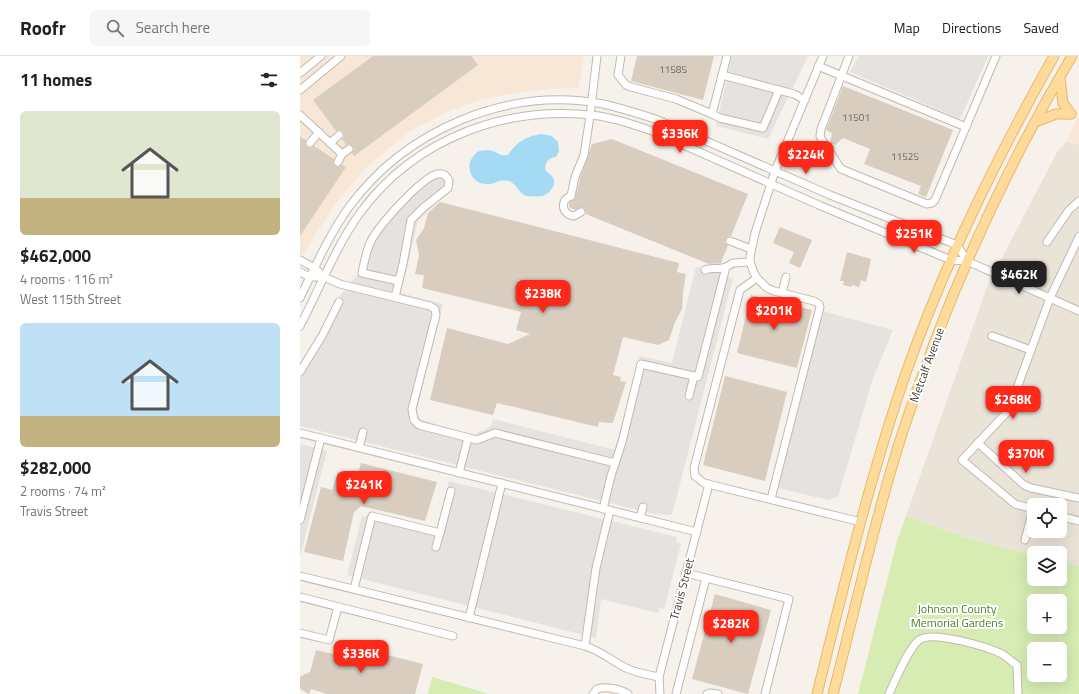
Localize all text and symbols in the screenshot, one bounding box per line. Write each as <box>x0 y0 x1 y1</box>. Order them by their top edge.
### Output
search box <box>90 10 370 46</box>
text: Roofr <box>20 13 66 42</box>
text: Search here <box>136 16 210 39</box>
icon: search <box>104 17 126 39</box>
text: Map <box>894 17 920 38</box>
text: Directions <box>942 17 1001 38</box>
text: Saved <box>1023 17 1059 38</box>
house number: 11585 <box>659 62 687 77</box>
text: 11 homes <box>20 67 92 93</box>
icon: filters <box>258 69 280 91</box>
house number: 11501 <box>842 110 870 125</box>
pin: $336K <box>652 120 708 154</box>
text: $336K <box>662 123 698 143</box>
icon: home <box>114 137 186 209</box>
pin: $224K <box>778 141 834 175</box>
text: $224K <box>788 144 824 164</box>
house number: 11525 <box>891 149 919 164</box>
pin: $251K <box>886 220 942 254</box>
text: $251K <box>896 223 932 243</box>
text: $462,000 <box>20 243 91 269</box>
pin: $462K <box>991 261 1047 295</box>
text: $462K <box>1001 264 1037 284</box>
text: 4 rooms · 116 m² <box>20 269 113 289</box>
pin: $238K <box>515 280 571 314</box>
text: $238K <box>525 283 561 303</box>
text: West 115th Street <box>20 289 121 309</box>
pin: $201K <box>746 297 802 331</box>
text: $201K <box>756 300 792 320</box>
street label: Metcalf Avenue <box>904 325 949 405</box>
icon: home <box>114 349 186 421</box>
pin: $268K <box>985 386 1041 420</box>
text: $268K <box>995 389 1031 409</box>
pin: $370K <box>998 440 1054 474</box>
text: $370K <box>1008 443 1044 463</box>
text: $282,000 <box>20 455 91 481</box>
pin: $241K <box>336 471 392 505</box>
text: $241K <box>346 474 382 494</box>
text: 2 rooms · 74 m² <box>20 481 106 501</box>
map controls <box>1027 498 1067 682</box>
button: locate <box>1027 498 1067 538</box>
text: Travis Street <box>20 501 88 521</box>
button: layers <box>1027 546 1067 586</box>
street label: Travis Street <box>664 555 699 622</box>
button: + <box>1027 594 1067 634</box>
park label: Johnson County Memorial Gardens <box>911 599 1004 632</box>
pin: $282K <box>703 610 759 644</box>
text: $282K <box>713 613 749 633</box>
pin: $336K <box>333 640 389 674</box>
button: − <box>1027 642 1067 682</box>
text: $336K <box>343 643 379 663</box>

